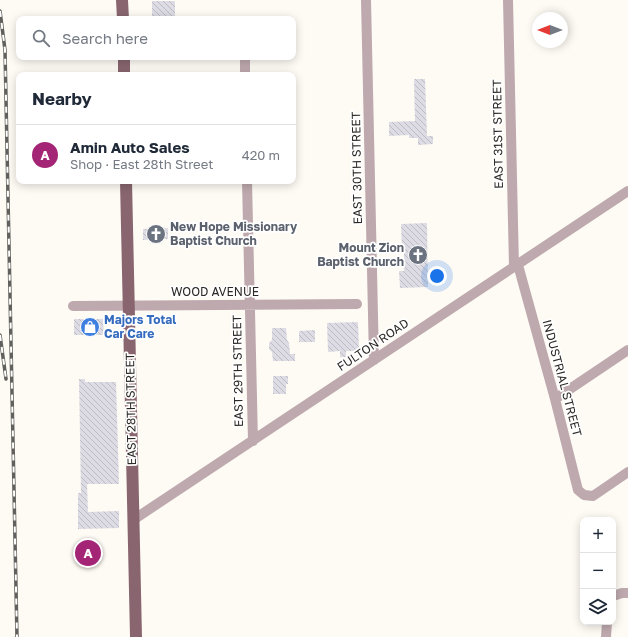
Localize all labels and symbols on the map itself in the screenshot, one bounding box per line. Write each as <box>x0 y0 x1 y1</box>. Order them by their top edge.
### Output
north arrow <box>532 12 568 48</box>
street label: EAST 31ST STREET <box>489 79 506 189</box>
street label: EAST 30TH STREET <box>348 111 365 224</box>
place label: New Hope Missionary Baptist Church <box>170 219 298 248</box>
church icon: New Hope Missionary Baptist Church <box>145 223 167 245</box>
place label: Mount Zion Baptist Church <box>317 240 404 269</box>
church icon: Mount Zion Baptist Church <box>407 244 429 266</box>
your location <box>427 266 447 286</box>
street label: WOOD AVENUE <box>171 284 259 299</box>
place label: Majors Total Car Care <box>104 312 176 341</box>
street label: EAST 29TH STREET <box>229 314 246 427</box>
street label: FULTON ROAD <box>334 315 411 374</box>
shop icon: Majors Total Car Care <box>79 316 101 338</box>
street label: INDUSTRIAL STREET <box>540 318 585 438</box>
street label: EAST 28TH STREET <box>122 352 139 465</box>
pin: A <box>75 538 101 568</box>

